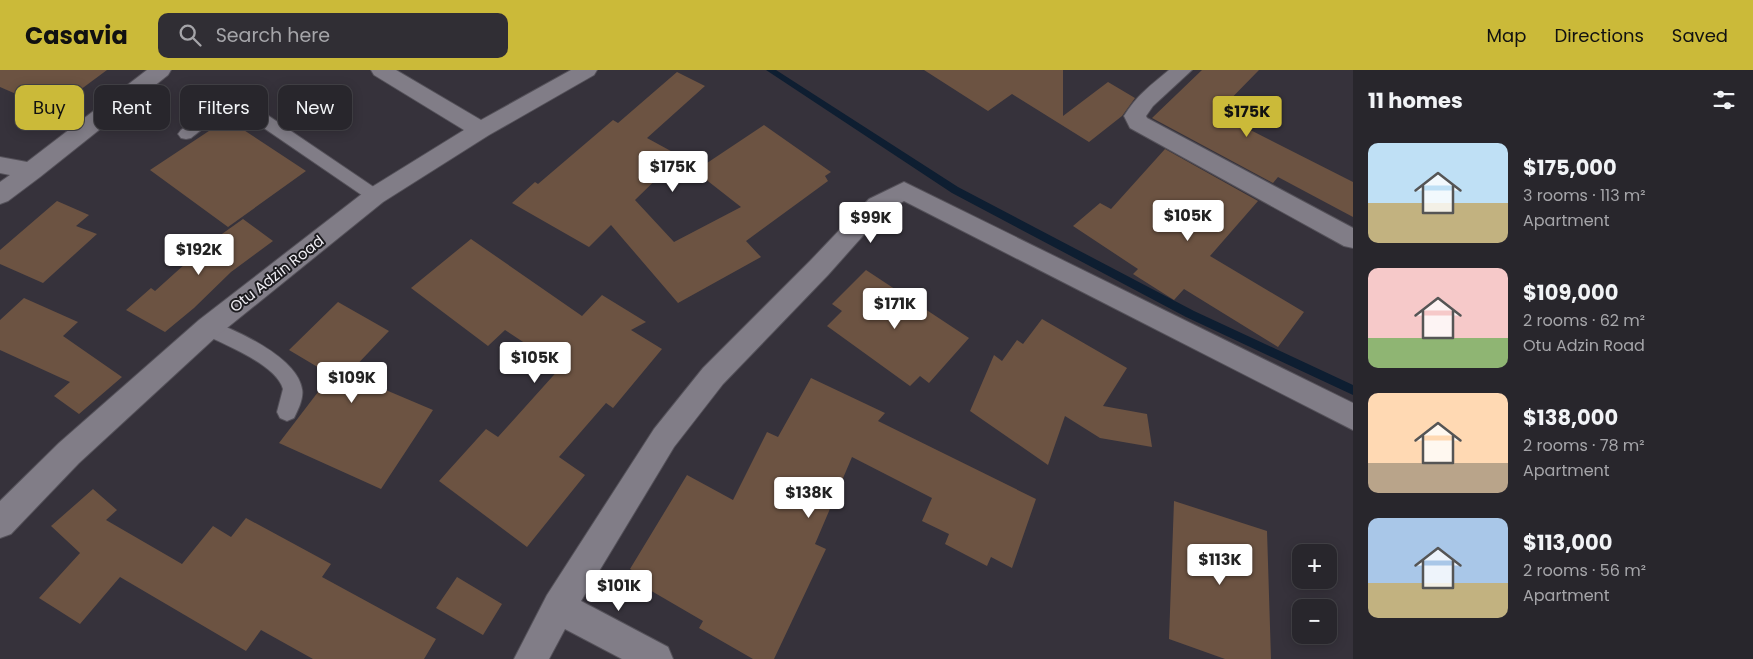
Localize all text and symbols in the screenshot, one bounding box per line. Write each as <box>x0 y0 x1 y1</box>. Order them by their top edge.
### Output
search box <box>158 13 508 58</box>
text: Casavia <box>25 19 128 52</box>
icon: search <box>176 21 204 49</box>
text: Search here <box>216 22 330 49</box>
text: Map <box>1487 23 1526 48</box>
text: Directions <box>1554 23 1644 48</box>
text: Saved <box>1672 23 1728 48</box>
chip: Buy <box>15 85 84 130</box>
chip: Rent <box>94 85 170 130</box>
chip: Filters <box>180 85 268 130</box>
chip: New <box>278 85 352 130</box>
text: 11 homes <box>1368 86 1463 115</box>
icon: filters <box>1710 86 1738 114</box>
pin: $175K <box>1212 96 1282 138</box>
text: $175K <box>1224 100 1270 123</box>
pin: $175K <box>638 150 708 193</box>
text: $175,000 <box>1523 153 1617 182</box>
text: $175K <box>650 155 696 178</box>
icon: home <box>1408 163 1468 223</box>
text: 3 rooms · 113 m² <box>1523 184 1646 207</box>
pin: $105K <box>1153 200 1223 242</box>
pin: $99K <box>841 202 901 244</box>
text: $105K <box>1164 204 1212 227</box>
text: $99K <box>850 206 892 229</box>
text: Apartment <box>1523 209 1610 232</box>
street label: Otu Adzin Road <box>225 230 328 317</box>
pin: $192K <box>164 234 234 276</box>
text: $192K <box>176 238 222 261</box>
text: $109,000 <box>1523 278 1618 307</box>
pin: $171K <box>860 288 930 330</box>
icon: home <box>1408 288 1468 348</box>
text: $171K <box>874 292 916 315</box>
text: 2 rooms · 62 m² <box>1523 309 1645 332</box>
text: Otu Adzin Road <box>1523 334 1645 357</box>
pin: $105K <box>500 342 570 384</box>
text: $105K <box>511 346 559 369</box>
pin: $109K <box>317 362 387 404</box>
text: $109K <box>328 366 376 389</box>
text: $138,000 <box>1523 403 1618 432</box>
icon: home <box>1408 413 1468 473</box>
text: 2 rooms · 78 m² <box>1523 434 1645 457</box>
text: Apartment <box>1523 459 1610 482</box>
pin: $138K <box>774 476 844 519</box>
text: $138K <box>785 481 833 504</box>
text: $113,000 <box>1523 528 1612 557</box>
icon: home <box>1408 538 1468 598</box>
pin: $113K <box>1185 544 1255 586</box>
map controls <box>1292 544 1337 644</box>
button: + <box>1292 544 1337 589</box>
text: $113K <box>1198 548 1242 571</box>
text: 2 rooms · 56 m² <box>1523 559 1646 582</box>
pin: $101K <box>584 570 654 612</box>
text: $101K <box>597 574 641 597</box>
text: Apartment <box>1523 584 1610 607</box>
button: − <box>1292 599 1337 644</box>

